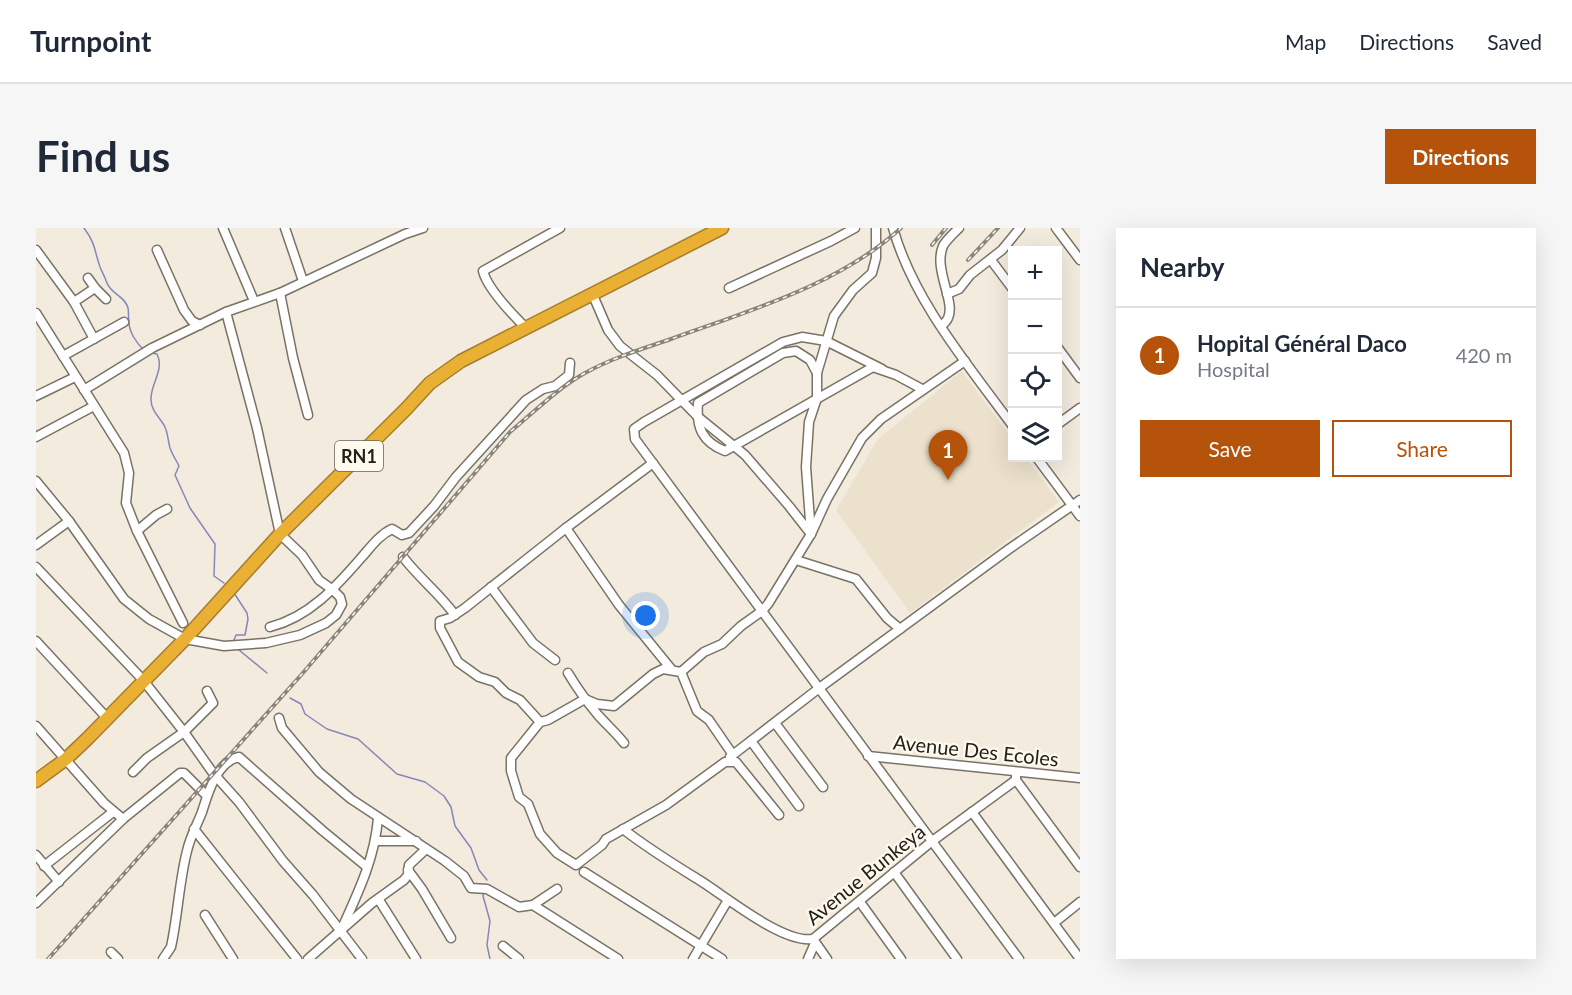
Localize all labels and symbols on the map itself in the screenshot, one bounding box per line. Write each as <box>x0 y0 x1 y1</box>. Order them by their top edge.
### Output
pin: 1 <box>928 430 968 480</box>
road number: RN1 <box>335 441 383 471</box>
your location <box>631 601 660 630</box>
street label: Avenue Des Ecoles <box>892 729 1060 771</box>
street label: Avenue Bunkeya <box>801 819 929 929</box>

